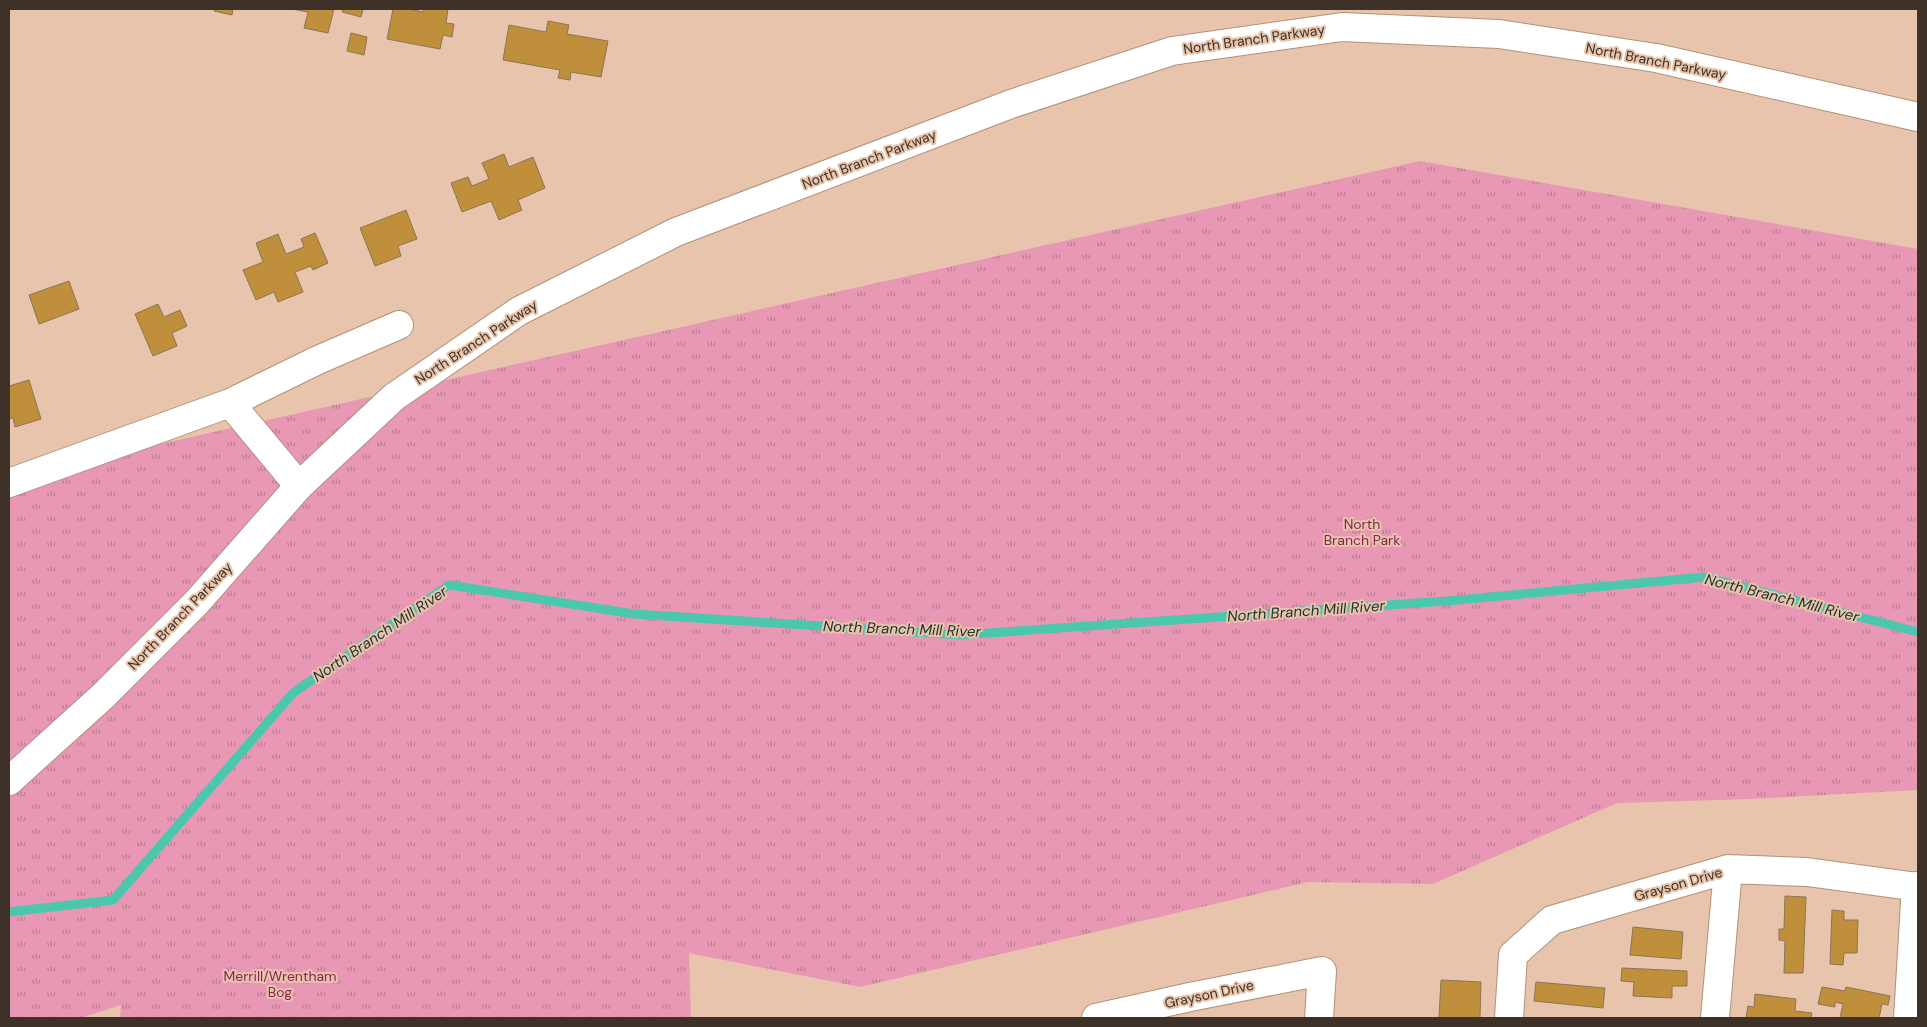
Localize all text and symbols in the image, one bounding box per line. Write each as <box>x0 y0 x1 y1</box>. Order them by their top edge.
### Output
street label: North Branch Parkway <box>1182 20 1326 58</box>
street label: North Branch Parkway <box>1584 39 1728 83</box>
street label: North Branch Parkway <box>799 125 939 193</box>
street label: North Branch Parkway <box>411 295 541 388</box>
park label: North Branch Park <box>1324 515 1400 549</box>
street label: North Branch Parkway <box>124 558 236 674</box>
water label: North Branch Mill River <box>1703 569 1862 627</box>
water label: North Branch Mill River <box>309 581 452 687</box>
water label: North Branch Mill River <box>1226 595 1386 626</box>
water label: North Branch Mill River <box>823 616 982 642</box>
street label: Grayson Drive <box>1632 863 1724 905</box>
park label: Merrill/Wrentham Bog <box>223 967 337 1001</box>
street label: Grayson Drive <box>1163 976 1255 1012</box>

